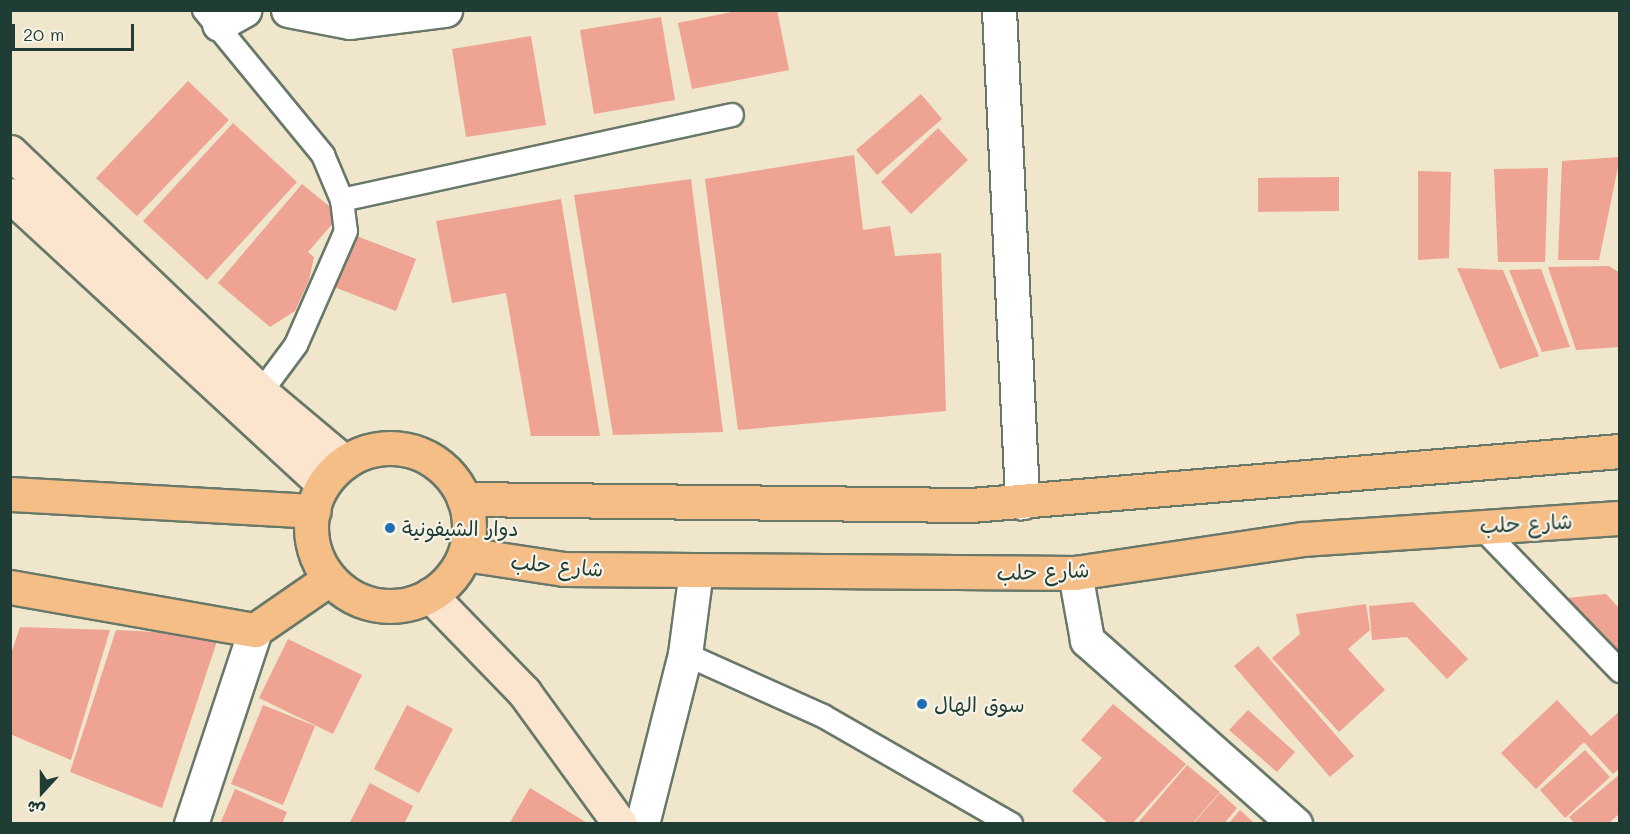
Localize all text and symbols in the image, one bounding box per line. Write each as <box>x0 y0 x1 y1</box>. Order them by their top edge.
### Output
scale bar <box>15 12 136 50</box>
text: 20 m <box>23 22 64 46</box>
street label: شارع حلب <box>1479 508 1573 538</box>
place label: دوار الشيفونية <box>402 515 519 541</box>
marker: دوار الشيفونية <box>383 521 397 535</box>
street label: شارع حلب <box>510 548 604 582</box>
street label: شارع حلب <box>996 557 1090 585</box>
place label: سوق الهال <box>934 691 1025 717</box>
marker: سوق الهال <box>915 697 929 711</box>
north arrow <box>12 762 72 822</box>
text: ش <box>23 796 47 822</box>

